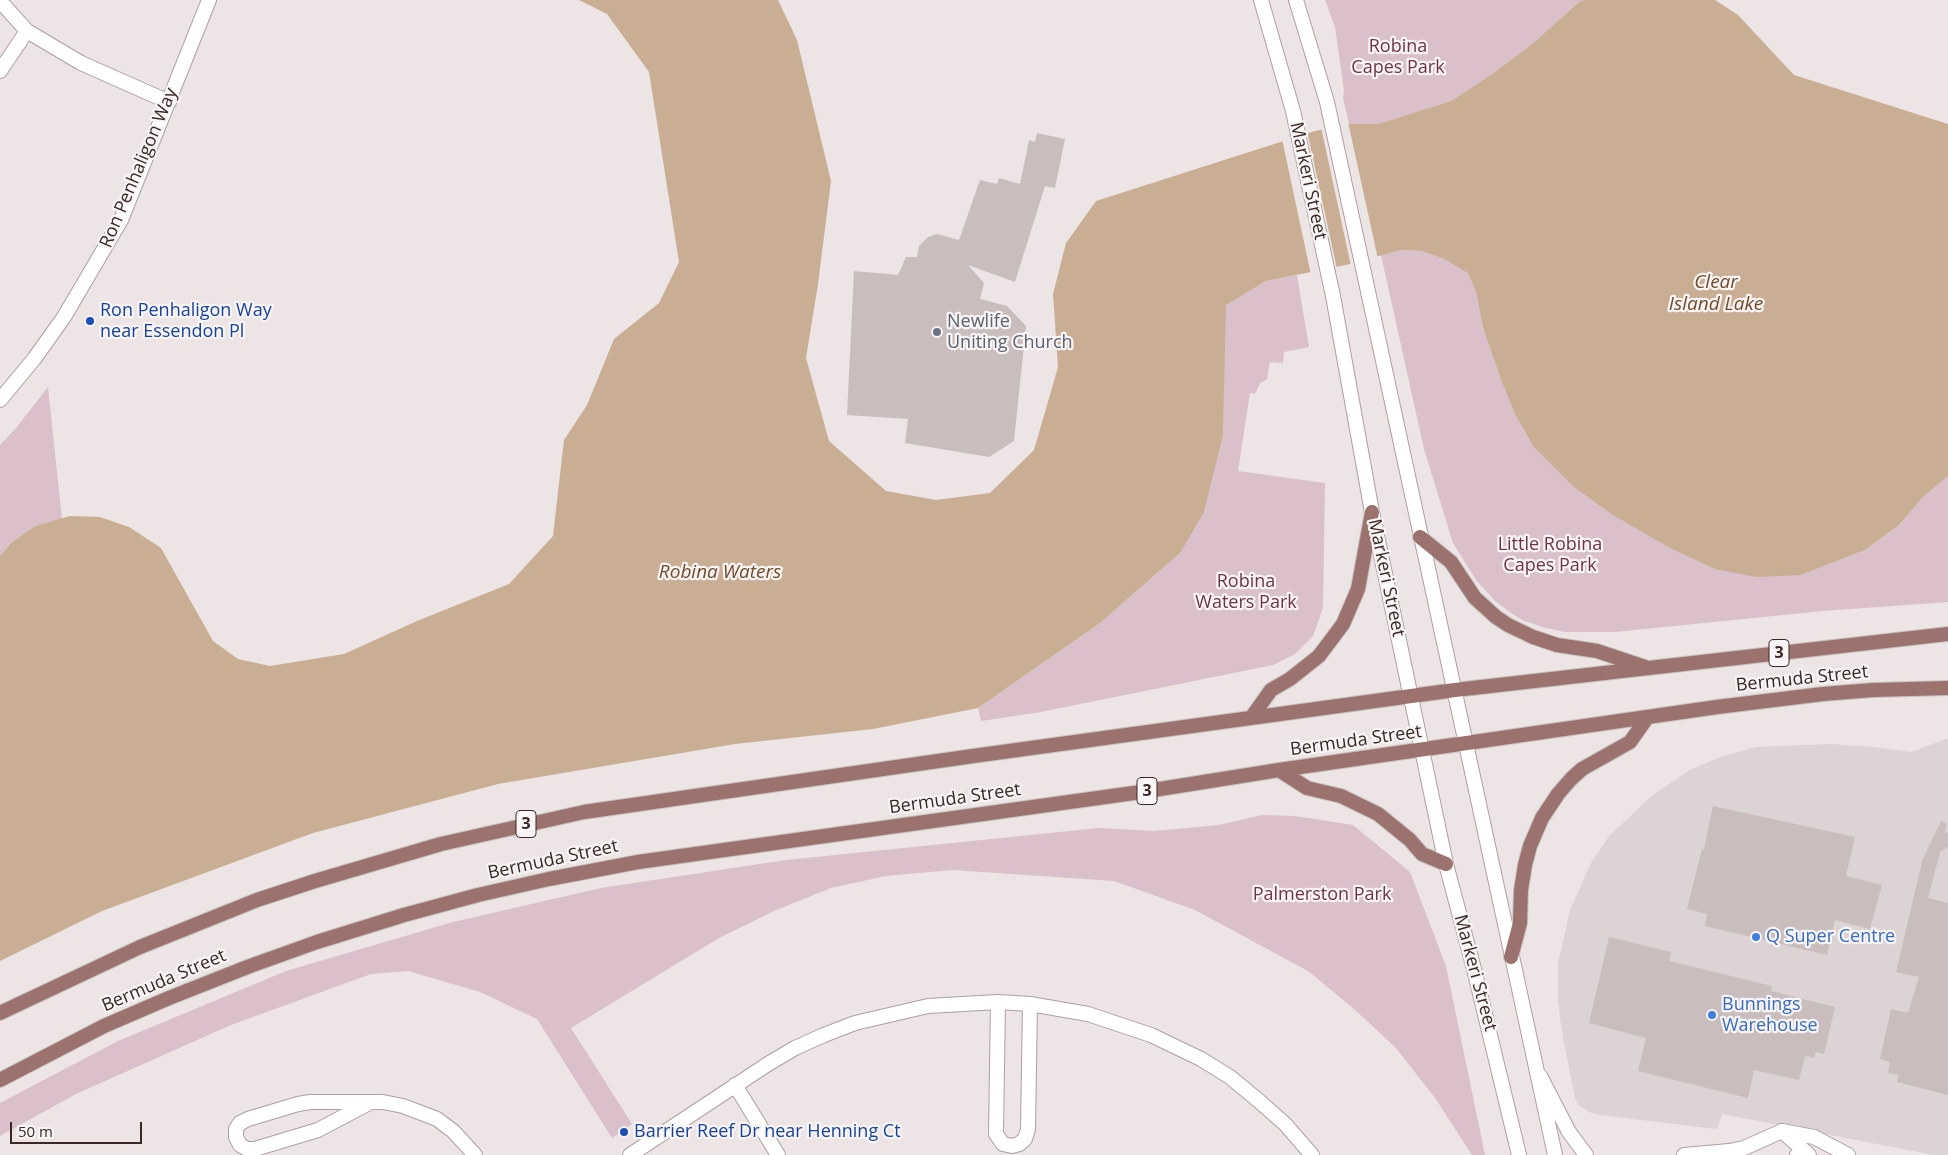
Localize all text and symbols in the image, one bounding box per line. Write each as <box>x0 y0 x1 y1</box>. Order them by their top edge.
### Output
park label: Robina Capes Park <box>1351 36 1445 78</box>
street label: Ron Penhaligon Way <box>96 85 182 251</box>
street label: Markeri Street <box>1285 120 1331 242</box>
water label: Clear Island Lake <box>1669 272 1763 316</box>
place label: Ron Penhaligon Way near Essendon Pl <box>100 300 272 342</box>
place label: Newlife Uniting Church <box>947 311 1073 354</box>
marker: Ron Penhaligon Way near Essendon Pl <box>84 315 96 327</box>
marker: Newlife Uniting Church <box>931 326 943 338</box>
street label: Markeri Street <box>1363 517 1409 639</box>
park label: Little Robina Capes Park <box>1498 534 1602 576</box>
water label: Robina Waters <box>659 562 781 584</box>
park label: Robina Waters Park <box>1195 571 1297 614</box>
road number: 3 <box>1769 640 1789 666</box>
street label: Bermuda Street <box>1735 661 1869 697</box>
street label: Bermuda Street <box>1289 721 1423 761</box>
road number: 3 <box>1137 778 1157 804</box>
street label: Bermuda Street <box>888 779 1022 819</box>
road number: 3 <box>516 811 536 838</box>
street label: Bermuda Street <box>486 836 620 884</box>
park label: Palmerston Park <box>1253 884 1391 906</box>
street label: Markeri Street <box>1449 912 1501 1034</box>
place label: Q Super Centre <box>1766 926 1895 948</box>
marker: Q Super Centre <box>1750 931 1762 943</box>
street label: Bermuda Street <box>99 945 229 1017</box>
place label: Bunnings Warehouse <box>1722 994 1818 1036</box>
marker: Bunnings Warehouse <box>1706 1009 1718 1021</box>
scale bar <box>12 1112 145 1144</box>
text: 50 m <box>18 1121 53 1141</box>
place label: Barrier Reef Dr near Henning Ct <box>634 1121 901 1143</box>
marker: Barrier Reef Dr near Henning Ct <box>618 1126 630 1138</box>

